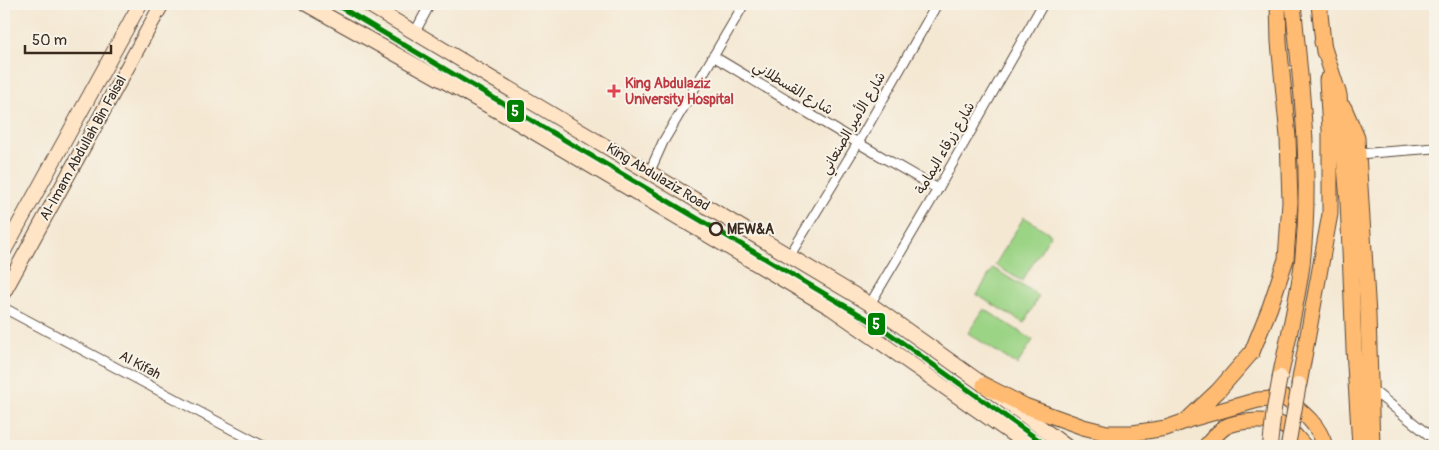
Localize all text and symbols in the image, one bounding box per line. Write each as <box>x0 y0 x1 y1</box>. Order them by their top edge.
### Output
scale bar <box>25 22 111 54</box>
text: 50 m <box>32 31 67 50</box>
street label: شارع القسطلاني <box>748 57 836 122</box>
street label: شارع الأمير الصنعاني <box>816 68 893 179</box>
street label: Al-Imam Abdullah Bin Faisal <box>36 72 130 224</box>
place label: King Abdulaziz University Hospital <box>625 75 734 108</box>
marker: King Abdulaziz University Hospital <box>607 84 621 98</box>
line badge: 5 <box>506 99 525 123</box>
street label: شارع زرقاء اليمامة <box>912 99 979 198</box>
text: 5 <box>511 103 519 120</box>
street label: King Abdulaziz Road <box>603 139 713 215</box>
place label: MEW&A <box>727 221 774 238</box>
marker: MEW&A <box>709 222 723 236</box>
line badge: 5 <box>867 312 886 336</box>
text: 5 <box>872 316 880 333</box>
street label: Al Kifah <box>116 347 164 383</box>

